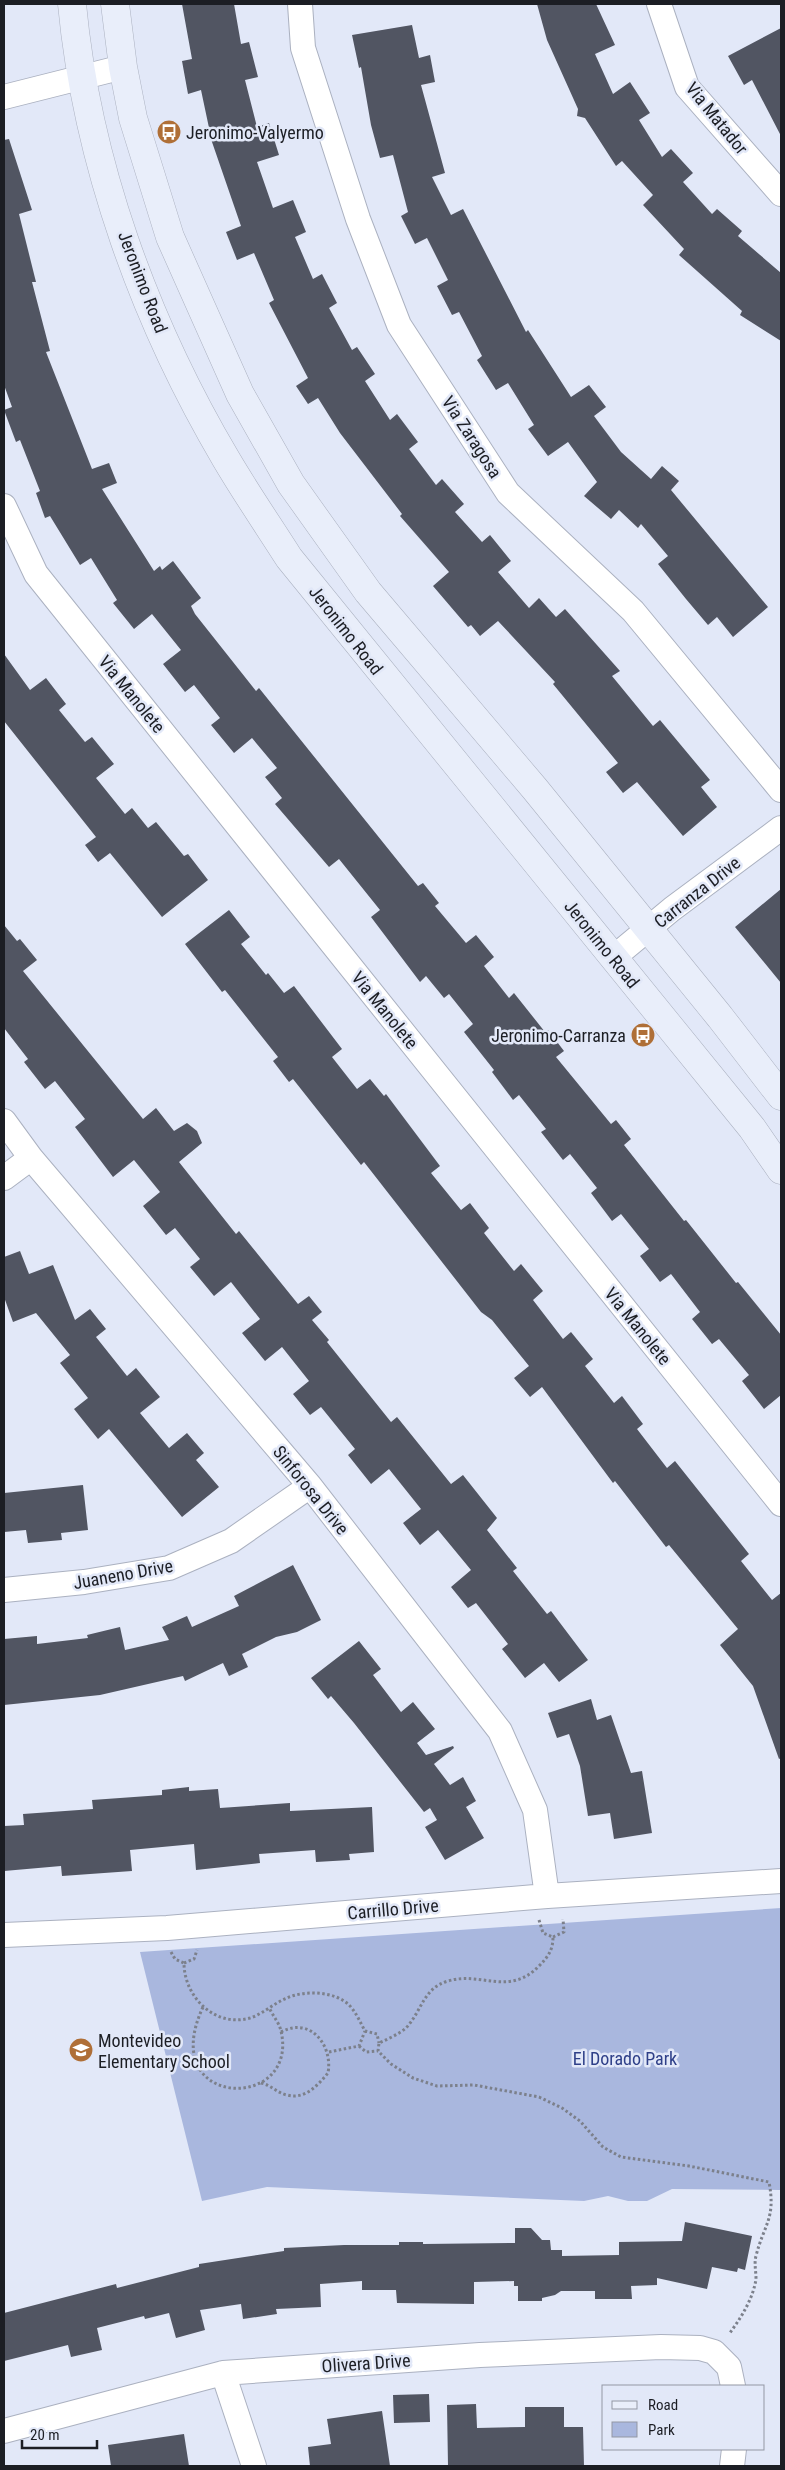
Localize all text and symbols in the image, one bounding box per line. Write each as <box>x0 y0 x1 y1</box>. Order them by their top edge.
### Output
street label: Via Matador <box>682 78 753 159</box>
bus stop icon: Jeronimo-Valyermo <box>156 119 182 145</box>
place label: Jeronimo-Valyermo <box>186 122 324 143</box>
street label: Jeronimo Road <box>114 228 172 336</box>
street label: Via Zaragosa <box>438 392 506 482</box>
street label: Jeronimo Road <box>305 581 387 679</box>
street label: Via Manolete <box>94 651 170 737</box>
street label: Carranza Drive <box>650 852 744 932</box>
street label: Jeronimo Road <box>560 896 644 992</box>
street label: Via Manolete <box>347 967 423 1053</box>
bus stop icon: Jeronimo-Carranza <box>630 1022 656 1048</box>
place label: Jeronimo-Carranza <box>491 1025 626 1046</box>
street label: Via Manolete <box>600 1283 676 1369</box>
street label: Sinforosa Drive <box>269 1441 353 1539</box>
street label: Juaneno Drive <box>71 1555 175 1593</box>
street label: Carrillo Drive <box>347 1895 439 1923</box>
place label: Montevideo Elementary School <box>98 2030 230 2072</box>
school or university icon: Montevideo Elementary School <box>68 2037 94 2063</box>
park label: El Dorado Park <box>573 2048 677 2069</box>
street label: Olivera Drive <box>321 2349 411 2377</box>
legend <box>602 2385 765 2450</box>
text: Road <box>648 2396 678 2414</box>
scale bar <box>22 2418 98 2450</box>
text: Park <box>648 2421 675 2439</box>
text: 20 m <box>30 2426 60 2444</box>

